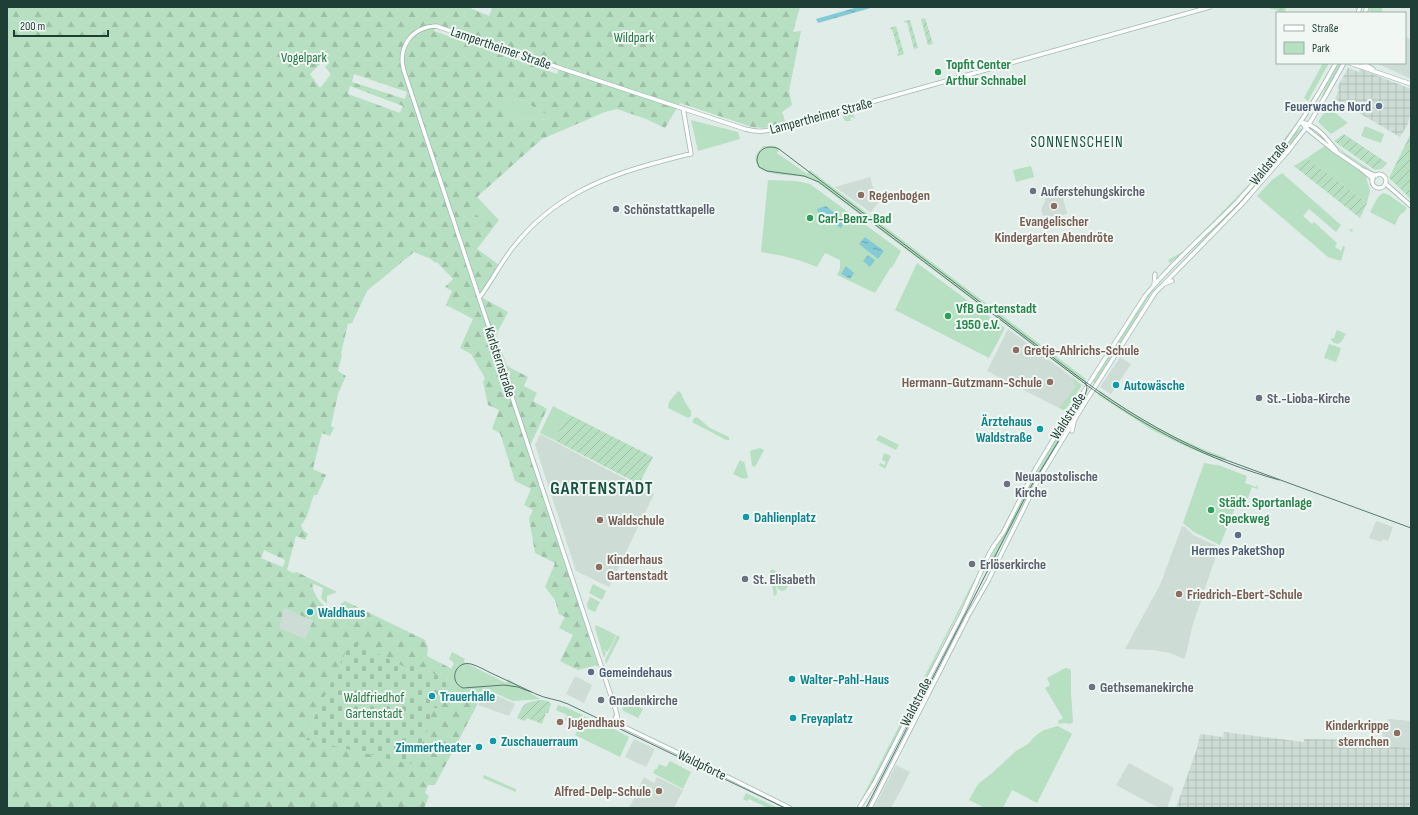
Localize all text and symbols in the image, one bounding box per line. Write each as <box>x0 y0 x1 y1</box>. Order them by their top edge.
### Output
scale bar <box>14 12 108 38</box>
legend <box>1276 12 1406 64</box>
text: 200 m <box>20 19 46 34</box>
text: Straße <box>1312 21 1339 36</box>
street label: Lampertheimer Straße <box>448 23 554 73</box>
park label: Wildpark <box>614 29 655 46</box>
text: Park <box>1312 41 1330 56</box>
park label: Vogelpark <box>281 49 328 66</box>
place label: Topfit Center Arthur Schnabel <box>945 56 1026 89</box>
marker: Topfit Center Arthur Schnabel <box>933 67 943 77</box>
street label: Lampertheimer Straße <box>768 94 874 138</box>
place label: Feuerwache Nord <box>1285 98 1371 115</box>
marker: Feuerwache Nord <box>1374 101 1384 111</box>
district label: SONNENSCHEIN <box>1030 133 1124 152</box>
street label: Waldstraße <box>1246 137 1292 189</box>
place label: Auferstehungskirche <box>1040 183 1145 200</box>
marker: Auferstehungskirche <box>1028 186 1038 196</box>
place label: Regenbogen <box>869 187 930 204</box>
marker: Regenbogen <box>856 190 866 200</box>
place label: Schönstattkapelle <box>624 201 715 218</box>
marker: Evangelischer Kindergarten Abendröte <box>1049 201 1059 211</box>
marker: Schönstattkapelle <box>611 204 621 214</box>
place label: Carl-Benz-Bad <box>818 210 891 227</box>
marker: Carl-Benz-Bad <box>805 213 815 223</box>
place label: Evangelischer Kindergarten Abendröte <box>994 213 1114 246</box>
place label: VfB Gartenstadt 1950 e.V. <box>956 300 1037 333</box>
marker: VfB Gartenstadt 1950 e.V. <box>943 311 953 321</box>
street label: Karlsternstraße <box>481 325 519 399</box>
place label: Gretje-Ahlrichs-Schule <box>1024 342 1139 359</box>
marker: Gretje-Ahlrichs-Schule <box>1011 345 1021 355</box>
place label: Hermann-Gutzmann-Schule <box>902 374 1042 391</box>
marker: Hermann-Gutzmann-Schule <box>1045 377 1055 387</box>
place label: Autowäsche <box>1123 377 1185 394</box>
marker: Autowäsche <box>1111 380 1121 390</box>
street label: Waldstraße <box>1047 389 1089 443</box>
place label: St.-Lioba-Kirche <box>1267 390 1350 407</box>
marker: St.-Lioba-Kirche <box>1254 393 1264 403</box>
place label: Ärztehaus Waldstraße <box>976 413 1032 446</box>
marker: Ärztehaus Waldstraße <box>1035 424 1045 434</box>
place label: Neuapostolische Kirche <box>1015 468 1098 501</box>
district label: GARTENSTADT <box>550 478 654 499</box>
marker: Neuapostolische Kirche <box>1002 479 1012 489</box>
place label: Städt. Sportanlage Speckweg <box>1219 494 1312 527</box>
marker: Städt. Sportanlage Speckweg <box>1206 505 1216 515</box>
place label: Dahlienplatz <box>754 509 817 526</box>
place label: Waldschule <box>608 512 665 529</box>
marker: Dahlienplatz <box>741 512 751 522</box>
marker: Waldschule <box>595 515 605 525</box>
marker: Hermes PaketShop <box>1233 530 1243 540</box>
place label: Hermes PaketShop <box>1191 542 1285 559</box>
place label: Kinderhaus Gartenstadt <box>607 551 668 584</box>
place label: Erlöserkirche <box>980 556 1046 573</box>
marker: Erlöserkirche <box>967 559 977 569</box>
marker: Kinderhaus Gartenstadt <box>594 562 604 572</box>
place label: St. Elisabeth <box>753 571 815 588</box>
marker: St. Elisabeth <box>740 574 750 584</box>
place label: Friedrich-Ebert-Schule <box>1187 586 1303 603</box>
marker: Friedrich-Ebert-Schule <box>1174 589 1184 599</box>
place label: Waldhaus <box>318 604 365 621</box>
marker: Waldhaus <box>305 607 315 617</box>
place label: Gemeindehaus <box>599 664 672 681</box>
marker: Gemeindehaus <box>586 667 596 677</box>
place label: Walter-Pahl-Haus <box>800 671 889 688</box>
marker: Walter-Pahl-Haus <box>787 674 797 684</box>
street label: Waldstraße <box>896 675 936 729</box>
place label: Gethsemanekirche <box>1100 679 1194 696</box>
marker: Gethsemanekirche <box>1087 682 1097 692</box>
place label: Trauerhalle <box>440 688 495 705</box>
park label: Waldfriedhof Gartenstadt <box>344 689 405 722</box>
marker: Trauerhalle <box>427 691 437 701</box>
place label: Gnadenkirche <box>609 692 678 709</box>
marker: Gnadenkirche <box>596 695 606 705</box>
place label: Freyaplatz <box>801 710 853 727</box>
marker: Freyaplatz <box>788 713 798 723</box>
place label: Jugendhaus <box>567 714 625 731</box>
marker: Jugendhaus <box>555 717 565 727</box>
place label: Kinderkrippe sternchen <box>1325 717 1389 750</box>
marker: Kinderkrippe sternchen <box>1392 728 1402 738</box>
place label: Zuschauerraum <box>501 733 578 750</box>
marker: Zuschauerraum <box>488 736 498 746</box>
place label: Zimmertheater <box>395 739 472 756</box>
marker: Zimmertheater <box>474 742 484 752</box>
street label: Waldpforte <box>675 746 729 784</box>
place label: Alfred-Delp-Schule <box>554 783 651 800</box>
marker: Alfred-Delp-Schule <box>654 786 664 796</box>

